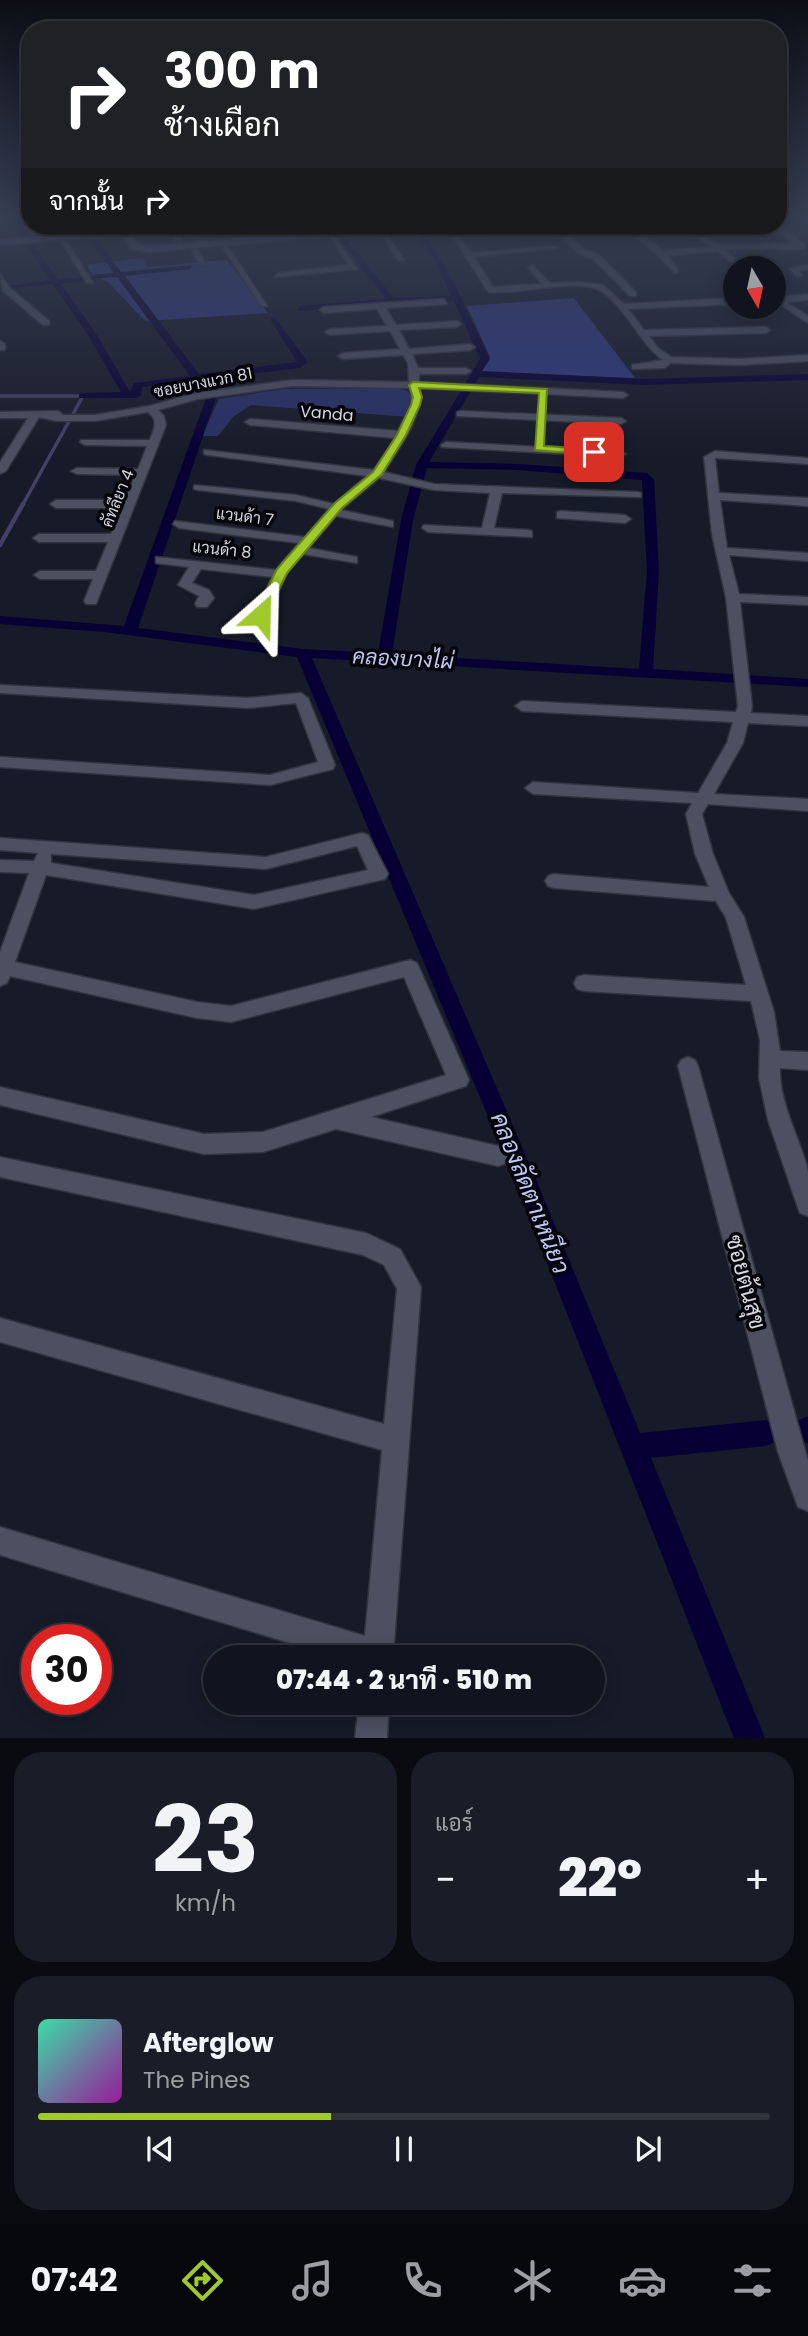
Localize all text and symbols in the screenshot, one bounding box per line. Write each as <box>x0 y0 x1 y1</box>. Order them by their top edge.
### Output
text: 300 m <box>164 37 320 105</box>
icon: right <box>49 49 140 140</box>
text: ช้างเผือก <box>164 102 280 147</box>
icon: right <box>138 182 176 220</box>
text: จากนั้น <box>49 183 124 219</box>
north arrow <box>723 256 786 318</box>
map controls <box>723 256 786 319</box>
street label: ซอยบางแวก 81 <box>152 362 254 403</box>
street label: Vanda <box>299 400 355 427</box>
pin <box>564 422 624 482</box>
icon: arrive <box>575 433 613 471</box>
street label: คัทลียา 4 <box>95 466 139 531</box>
street label: แวนด้า 7 <box>215 502 275 531</box>
street label: แวนด้า 8 <box>191 535 253 564</box>
position arrow <box>224 578 298 652</box>
water label: คลองบางไผ่ <box>352 641 455 676</box>
water label: คลองลัดตาเหนียว <box>483 1107 578 1279</box>
street label: ซอยต้นสุข <box>718 1231 774 1333</box>
speed limit sign: 30 <box>21 1624 112 1715</box>
text: 07:44 · 2 นาที · 510 m <box>276 1662 532 1698</box>
text: 23 <box>152 1776 259 1904</box>
text: แอร์ <box>435 1807 473 1839</box>
text: 22° <box>558 1842 642 1915</box>
text: − <box>435 1853 456 1906</box>
text: + <box>744 1853 770 1906</box>
text: km/h <box>175 1887 236 1919</box>
text: Afterglow <box>143 2025 274 2061</box>
text: The Pines <box>143 2064 251 2096</box>
icon: previous <box>141 2130 179 2168</box>
icon: pause <box>385 2130 423 2168</box>
icon: next <box>629 2130 667 2168</box>
icon: directions <box>178 2256 227 2305</box>
icon: music <box>288 2256 337 2305</box>
icon: phone <box>398 2256 447 2305</box>
icon: climate <box>508 2256 557 2305</box>
icon: car <box>618 2256 667 2305</box>
icon: filters <box>728 2256 777 2305</box>
text: 07:42 <box>30 2257 118 2302</box>

